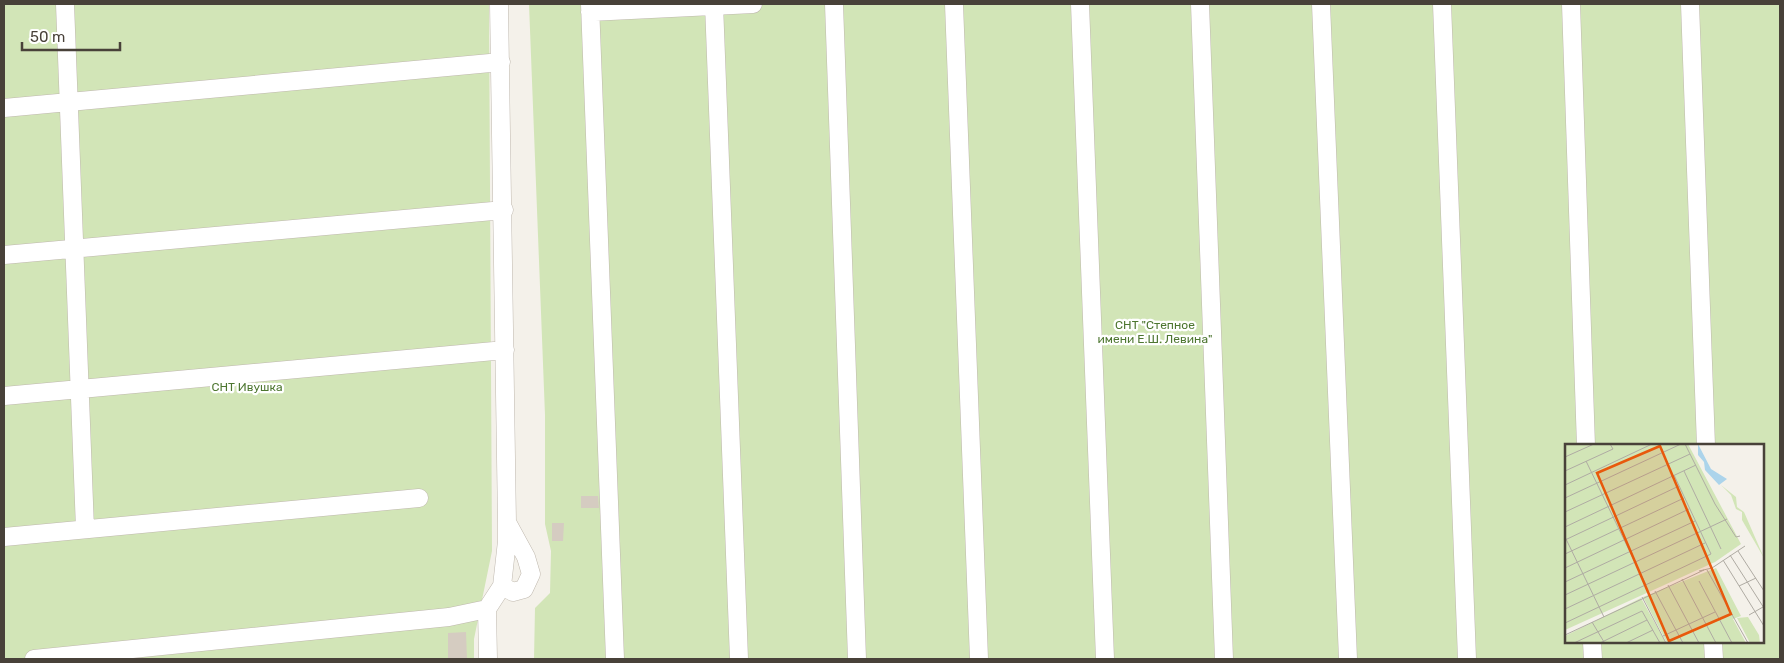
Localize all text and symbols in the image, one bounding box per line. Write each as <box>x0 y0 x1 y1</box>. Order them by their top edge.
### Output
scale bar <box>22 20 120 52</box>
text: 50 m <box>30 28 65 46</box>
park label: СНТ "Степное имени Е.Ш. Левина" <box>1098 318 1213 346</box>
park label: СНТ Ивушка <box>211 380 283 394</box>
inset map <box>1565 444 1764 643</box>

